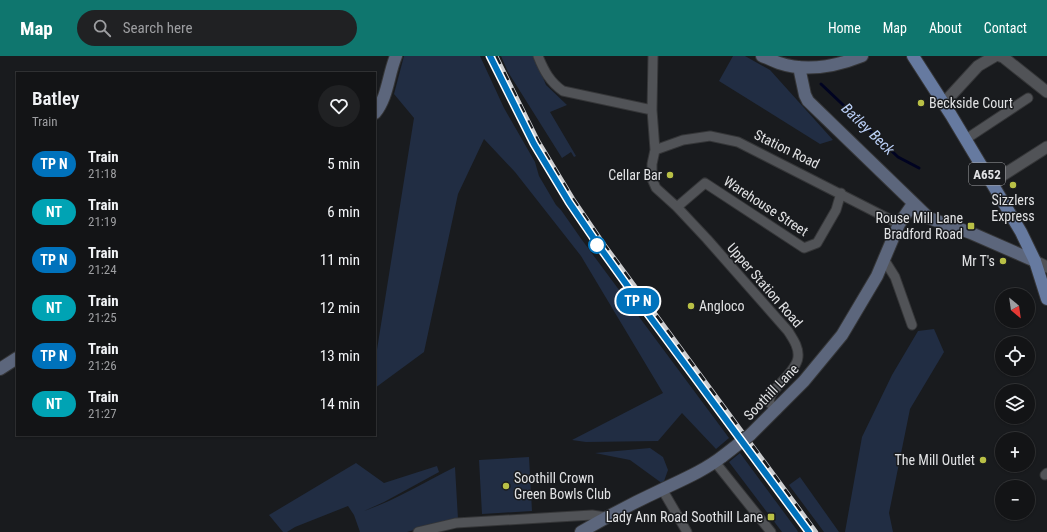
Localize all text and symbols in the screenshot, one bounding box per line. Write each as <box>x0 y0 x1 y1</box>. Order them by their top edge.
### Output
search box <box>77 10 357 46</box>
text: Map <box>20 17 53 40</box>
icon: search <box>91 17 113 39</box>
text: Search here <box>123 19 193 37</box>
text: Home <box>828 20 861 36</box>
text: Map <box>883 20 907 36</box>
text: About <box>929 20 962 36</box>
text: Contact <box>984 20 1027 36</box>
button: heart <box>318 85 360 127</box>
text: Batley <box>32 87 79 110</box>
place label: Beckside Court <box>929 95 1013 111</box>
marker: Beckside Court <box>916 98 926 108</box>
water label: Batley Beck <box>838 99 899 159</box>
text: Train <box>32 114 58 129</box>
street label: Station Road <box>752 126 822 172</box>
text: Train <box>88 148 119 166</box>
text: 5 min <box>327 155 360 173</box>
text: TP N <box>40 156 68 172</box>
road number: A652 <box>969 163 1005 185</box>
text: 21:18 <box>88 166 117 181</box>
place label: Cellar Bar <box>608 167 662 183</box>
marker: Cellar Bar <box>665 170 675 180</box>
street label: Warehouse Street <box>721 173 811 239</box>
marker: Sizzlers Express <box>1008 180 1018 190</box>
place label: Sizzlers Express <box>991 192 1035 224</box>
text: Train <box>88 196 119 214</box>
text: 6 min <box>327 203 360 221</box>
text: NT <box>46 204 62 220</box>
place label: Rouse Mill Lane Bradford Road <box>875 210 963 242</box>
text: 21:19 <box>88 214 117 229</box>
marker: Rouse Mill Lane Bradford Road <box>966 221 976 231</box>
unlabelled marker <box>588 236 606 254</box>
street label: Upper Station Road <box>724 240 806 330</box>
text: Train <box>88 244 119 262</box>
text: 11 min <box>320 251 360 269</box>
text: TP N <box>40 252 68 268</box>
place label: Mr T's <box>962 253 995 269</box>
marker: Mr T's <box>998 256 1008 266</box>
text: 21:24 <box>88 262 117 277</box>
line badge: TP N <box>610 288 666 314</box>
north arrow <box>995 288 1035 328</box>
map controls <box>995 288 1035 520</box>
text: Train <box>88 292 119 310</box>
text: TP N <box>624 293 652 309</box>
place label: Angloco <box>699 298 745 314</box>
text: 12 min <box>320 299 360 317</box>
text: NT <box>46 300 62 316</box>
marker: Angloco <box>686 301 696 311</box>
text: 21:25 <box>88 310 117 325</box>
button: locate <box>995 336 1035 376</box>
text: Train <box>88 340 119 358</box>
text: 13 min <box>320 347 360 365</box>
text: TP N <box>40 348 68 364</box>
text: 21:26 <box>88 358 117 373</box>
street label: Soothill Lane <box>740 360 802 423</box>
button: layers <box>995 384 1035 424</box>
text: Train <box>88 388 119 406</box>
text: 14 min <box>320 395 360 413</box>
text: NT <box>46 396 62 412</box>
text: 21:27 <box>88 406 117 421</box>
button: + <box>995 432 1035 472</box>
place label: The Mill Outlet <box>895 452 975 468</box>
marker: The Mill Outlet <box>978 455 988 465</box>
place label: Soothill Crown Green Bowls Club <box>514 470 611 502</box>
button: − <box>995 480 1035 520</box>
marker: Soothill Crown Green Bowls Club <box>501 481 511 491</box>
place label: Lady Ann Road Soothill Lane <box>606 509 763 525</box>
marker: Lady Ann Road Soothill Lane <box>766 512 776 522</box>

